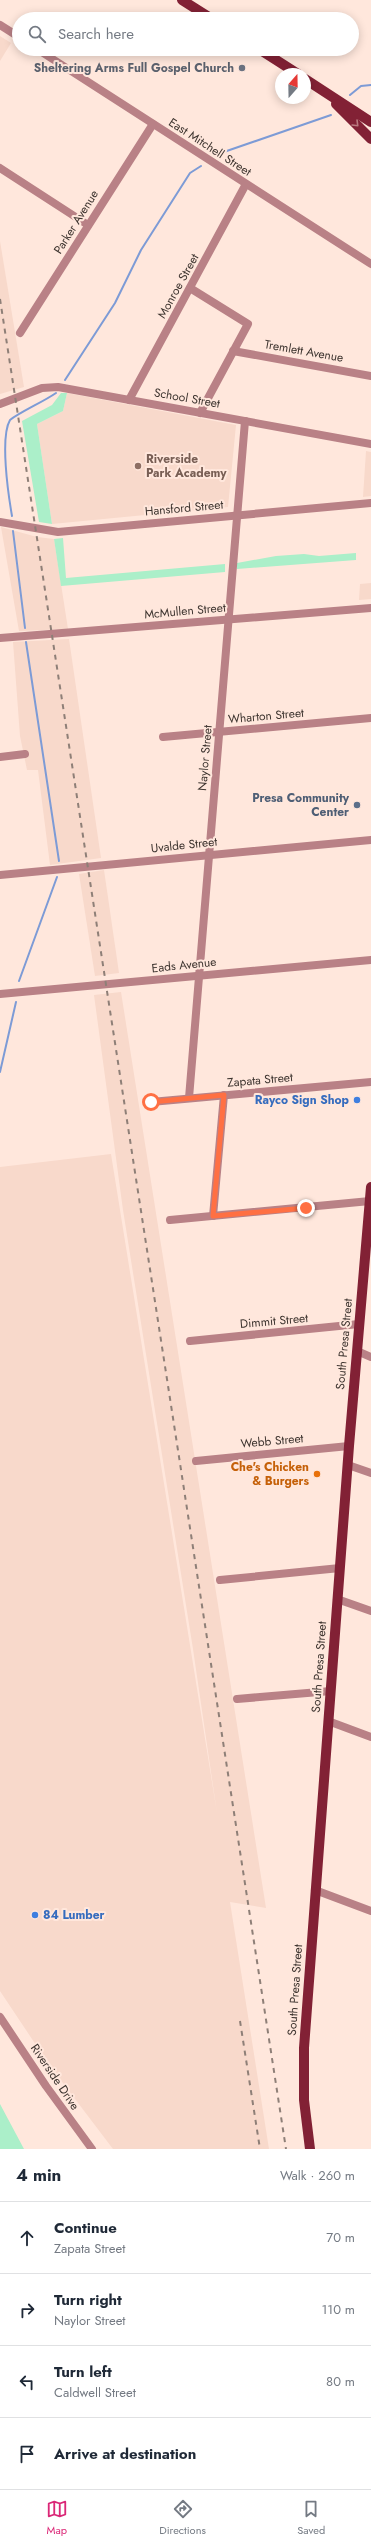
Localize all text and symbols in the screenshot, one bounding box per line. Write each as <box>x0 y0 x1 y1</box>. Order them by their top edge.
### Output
search box <box>12 12 359 56</box>
icon: search <box>26 23 48 45</box>
text: Search here <box>58 23 134 45</box>
place label: Sheltering Arms Full Gospel Church <box>34 59 234 77</box>
marker: Sheltering Arms Full Gospel Church <box>237 63 247 73</box>
north arrow <box>275 68 311 104</box>
street label: East Mitchell Street <box>165 113 255 181</box>
one-way arrow <box>351 119 359 127</box>
street label: Parker Avenue <box>49 186 103 258</box>
street label: Monroe Street <box>153 250 203 322</box>
street label: Tremlett Avenue <box>263 335 345 367</box>
street label: School Street <box>153 383 222 413</box>
place label: Riverside Park Academy <box>146 450 227 482</box>
marker: Riverside Park Academy <box>133 461 143 471</box>
street label: Hansford Street <box>144 496 224 520</box>
street label: McMullen Street <box>144 598 227 624</box>
street label: Wharton Street <box>227 704 305 728</box>
street label: Naylor Street <box>193 724 217 792</box>
place label: Presa Community Center <box>252 789 350 821</box>
marker: Presa Community Center <box>352 800 362 810</box>
street label: Uvalde Street <box>150 833 218 857</box>
street label: Eads Avenue <box>151 953 217 977</box>
street label: Zapata Street <box>226 1068 294 1092</box>
place label: Rayco Sign Shop <box>255 1091 350 1109</box>
route start <box>142 1093 160 1111</box>
marker: Rayco Sign Shop <box>352 1095 362 1105</box>
route end <box>297 1199 315 1217</box>
street label: South Presa Street <box>331 1298 357 1390</box>
street label: Dimmit Street <box>239 1309 309 1333</box>
street label: Webb Street <box>240 1429 304 1453</box>
place label: Che's Chicken & Burgers <box>231 1458 310 1490</box>
marker: Che's Chicken & Burgers <box>312 1469 322 1479</box>
street label: South Presa Street <box>307 1621 331 1713</box>
place label: 84 Lumber <box>43 1906 105 1924</box>
marker: 84 Lumber <box>30 1910 40 1920</box>
street label: South Presa Street <box>283 1944 307 2036</box>
street label: Riverside Drive <box>26 2040 84 2114</box>
text: 4 min <box>16 2163 61 2187</box>
text: Walk · 260 m <box>280 2166 355 2185</box>
text: Continue <box>54 2217 117 2239</box>
icon: ahead <box>16 2227 38 2249</box>
text: 70 m <box>326 2228 355 2247</box>
text: Zapata Street <box>54 2239 125 2258</box>
text: Turn right <box>54 2289 122 2311</box>
icon: right <box>16 2299 38 2321</box>
text: 110 m <box>321 2300 355 2319</box>
text: Naylor Street <box>54 2311 125 2330</box>
text: Turn left <box>54 2361 112 2383</box>
icon: left <box>16 2371 38 2393</box>
text: 80 m <box>326 2372 355 2391</box>
text: Caldwell Street <box>54 2383 136 2402</box>
icon: arrive <box>16 2443 38 2465</box>
text: Arrive at destination <box>54 2443 196 2465</box>
tab: Map <box>46 2498 68 2538</box>
tab: Directions <box>159 2498 206 2538</box>
tab: Saved <box>297 2498 325 2538</box>

